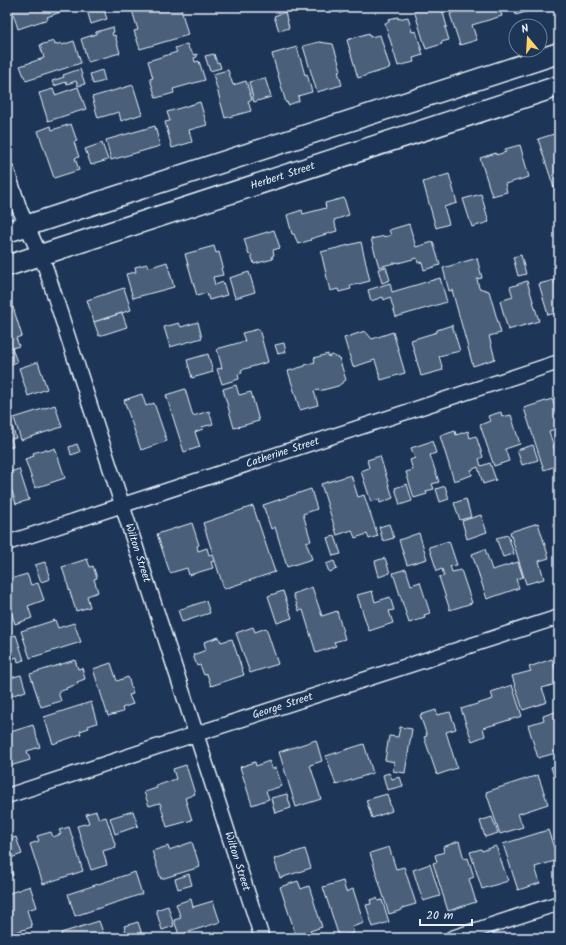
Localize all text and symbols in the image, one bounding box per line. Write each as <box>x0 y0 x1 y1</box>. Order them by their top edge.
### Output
north arrow <box>508 18 548 58</box>
text: N <box>519 20 531 39</box>
street label: Herbert Street <box>248 157 318 195</box>
street label: Catherine Street <box>243 432 322 473</box>
street label: Wilton Street <box>120 521 156 586</box>
street label: George Street <box>250 688 316 724</box>
street label: Wilton Street <box>219 829 255 894</box>
scale bar <box>420 901 472 927</box>
text: 20 m <box>426 906 454 925</box>

